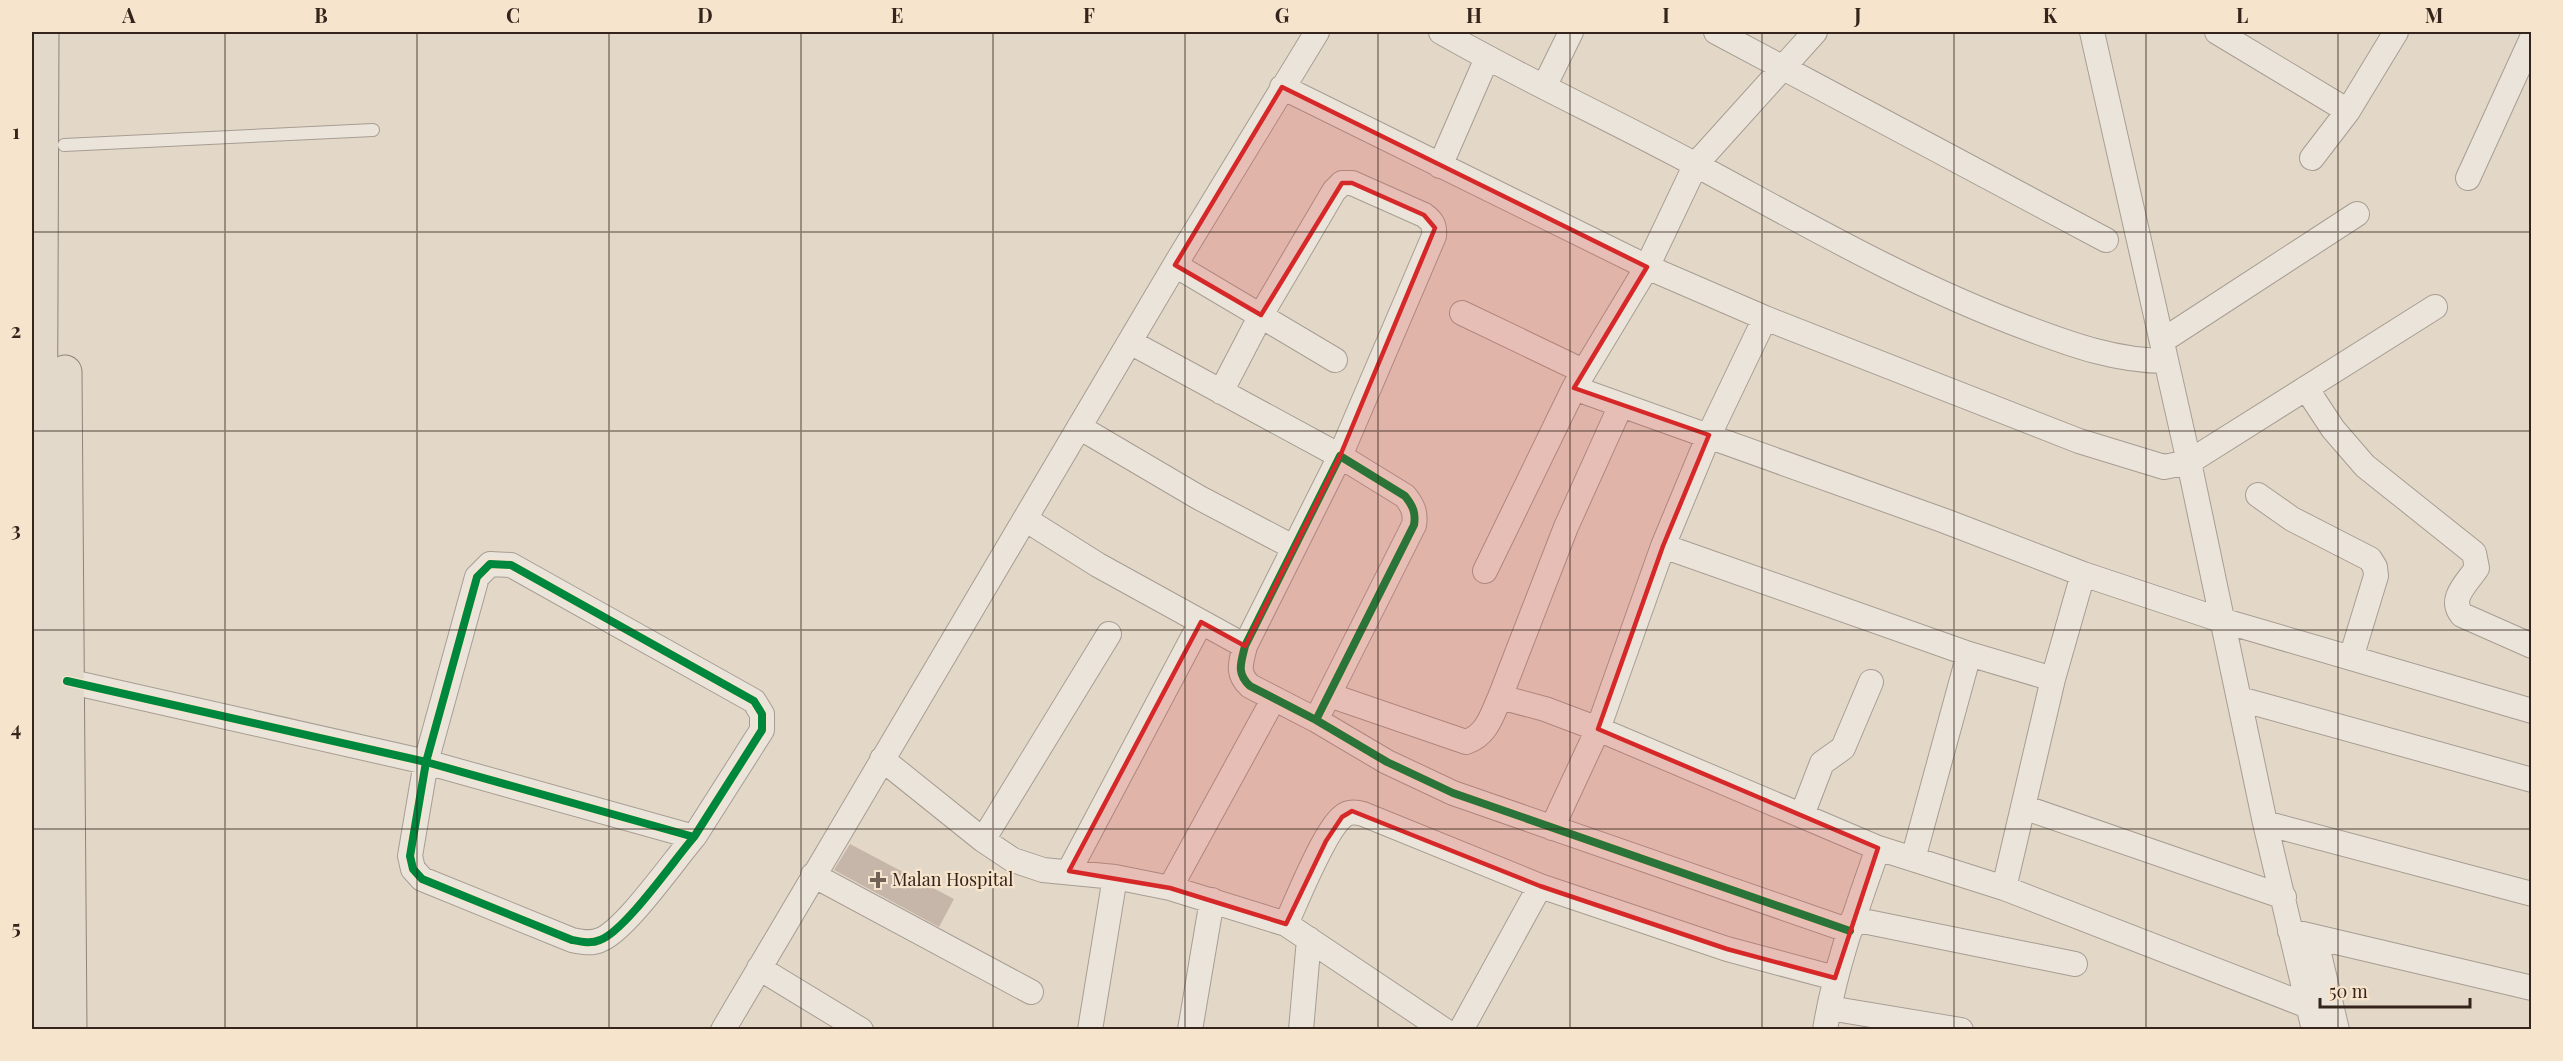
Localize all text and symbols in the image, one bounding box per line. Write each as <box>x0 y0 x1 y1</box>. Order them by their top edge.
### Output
text: A <box>121 1 136 28</box>
text: B <box>314 1 328 28</box>
text: C <box>506 1 520 28</box>
text: D <box>697 1 713 28</box>
text: E <box>891 1 903 28</box>
text: F <box>1083 1 1095 28</box>
text: G <box>1275 1 1290 28</box>
text: H <box>1466 1 1482 28</box>
text: I <box>1662 1 1670 28</box>
text: J <box>1853 1 1862 28</box>
text: K <box>2043 1 2058 28</box>
text: L <box>2236 1 2248 28</box>
text: M <box>2425 1 2443 28</box>
text: 1 <box>12 117 20 144</box>
text: 2 <box>11 316 21 343</box>
text: 3 <box>11 515 21 542</box>
text: 4 <box>11 714 21 741</box>
place label: Malan Hospital <box>892 867 1013 891</box>
marker: Malan Hospital <box>869 871 887 889</box>
text: 5 <box>11 913 21 940</box>
scale bar <box>2320 971 2470 1009</box>
text: 50 m <box>2329 979 2368 1003</box>

